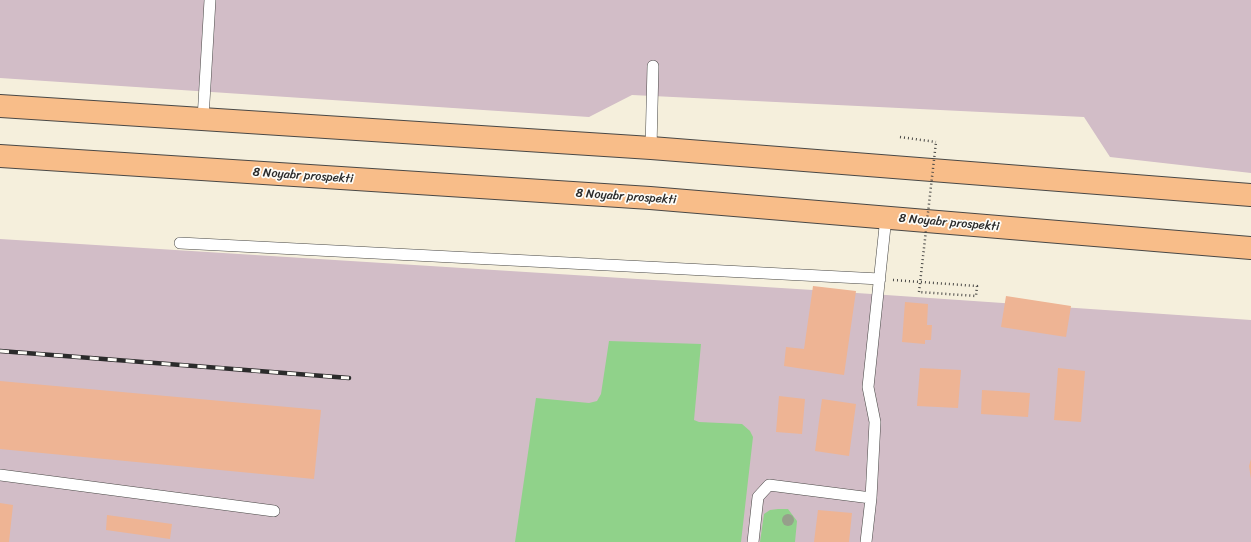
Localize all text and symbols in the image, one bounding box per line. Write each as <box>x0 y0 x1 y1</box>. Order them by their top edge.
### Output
street label: 8 Noyabr prospekti <box>252 165 354 187</box>
street label: 8 Noyabr prospekti <box>575 186 677 208</box>
street label: 8 Noyabr prospekti <box>898 211 1000 235</box>

